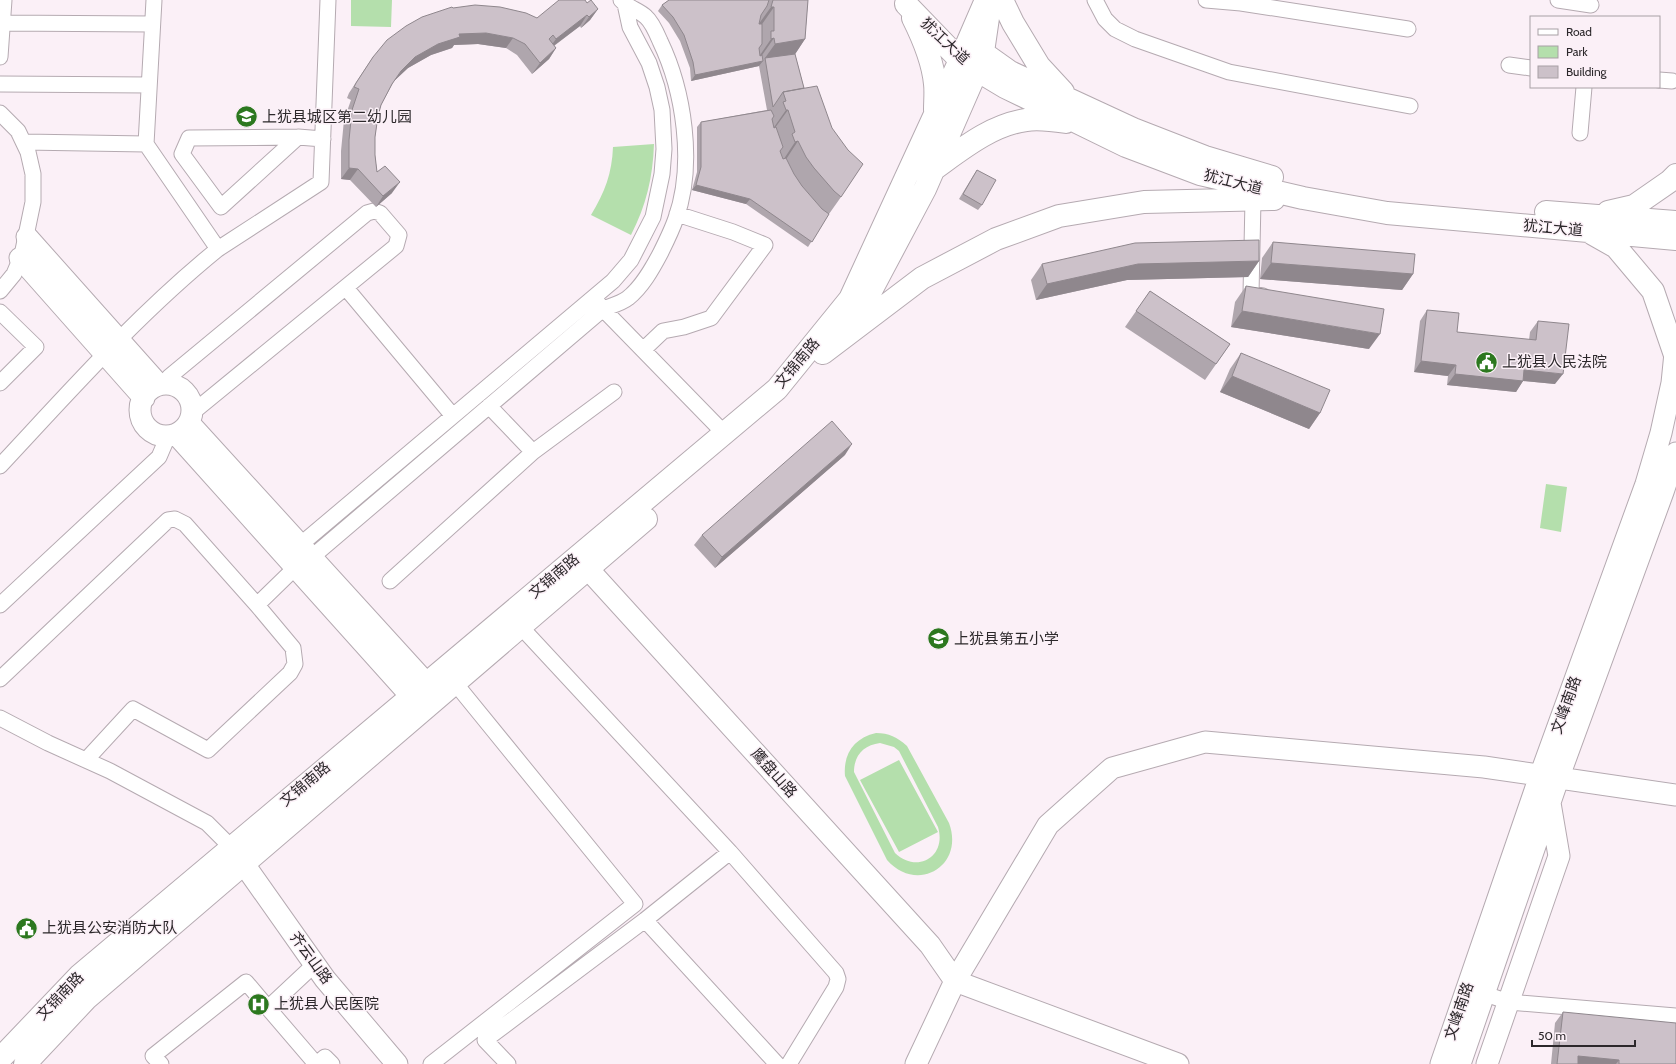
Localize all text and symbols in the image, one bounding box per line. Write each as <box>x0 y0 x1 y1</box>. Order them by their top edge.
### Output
street label: 犹江大道 <box>917 14 973 68</box>
legend <box>1530 16 1660 88</box>
text: Road <box>1566 24 1592 39</box>
text: Park <box>1566 44 1588 59</box>
text: Building <box>1566 64 1608 79</box>
school or university icon: 上犹县城区第二幼儿园 <box>233 104 259 130</box>
place label: 上犹县城区第二幼儿园 <box>262 108 412 126</box>
street label: 犹江大道 <box>1202 166 1264 198</box>
street label: 犹江大道 <box>1522 216 1584 240</box>
street label: 文锦南路 <box>771 334 823 392</box>
public building icon: 上犹县人民法院 <box>1473 349 1499 375</box>
place label: 上犹县人民法院 <box>1502 353 1607 371</box>
street label: 文锦南路 <box>525 550 583 602</box>
school or university icon: 上犹县第五小学 <box>925 626 951 652</box>
place label: 上犹县第五小学 <box>954 630 1059 648</box>
street label: 文峰南路 <box>1547 674 1585 736</box>
street label: 鹰盘山路 <box>747 745 801 801</box>
street label: 文锦南路 <box>276 758 334 810</box>
public building icon: 上犹县公安消防大队 <box>13 915 39 941</box>
place label: 上犹县公安消防大队 <box>42 919 177 937</box>
street label: 齐云山路 <box>286 928 336 988</box>
street label: 文锦南路 <box>33 968 87 1024</box>
street label: 文峰南路 <box>1441 980 1477 1042</box>
hospital icon: 上犹县人民医院 <box>245 991 271 1017</box>
place label: 上犹县人民医院 <box>274 995 379 1013</box>
scale bar <box>1532 1022 1635 1048</box>
text: 50 m <box>1538 1028 1566 1043</box>

